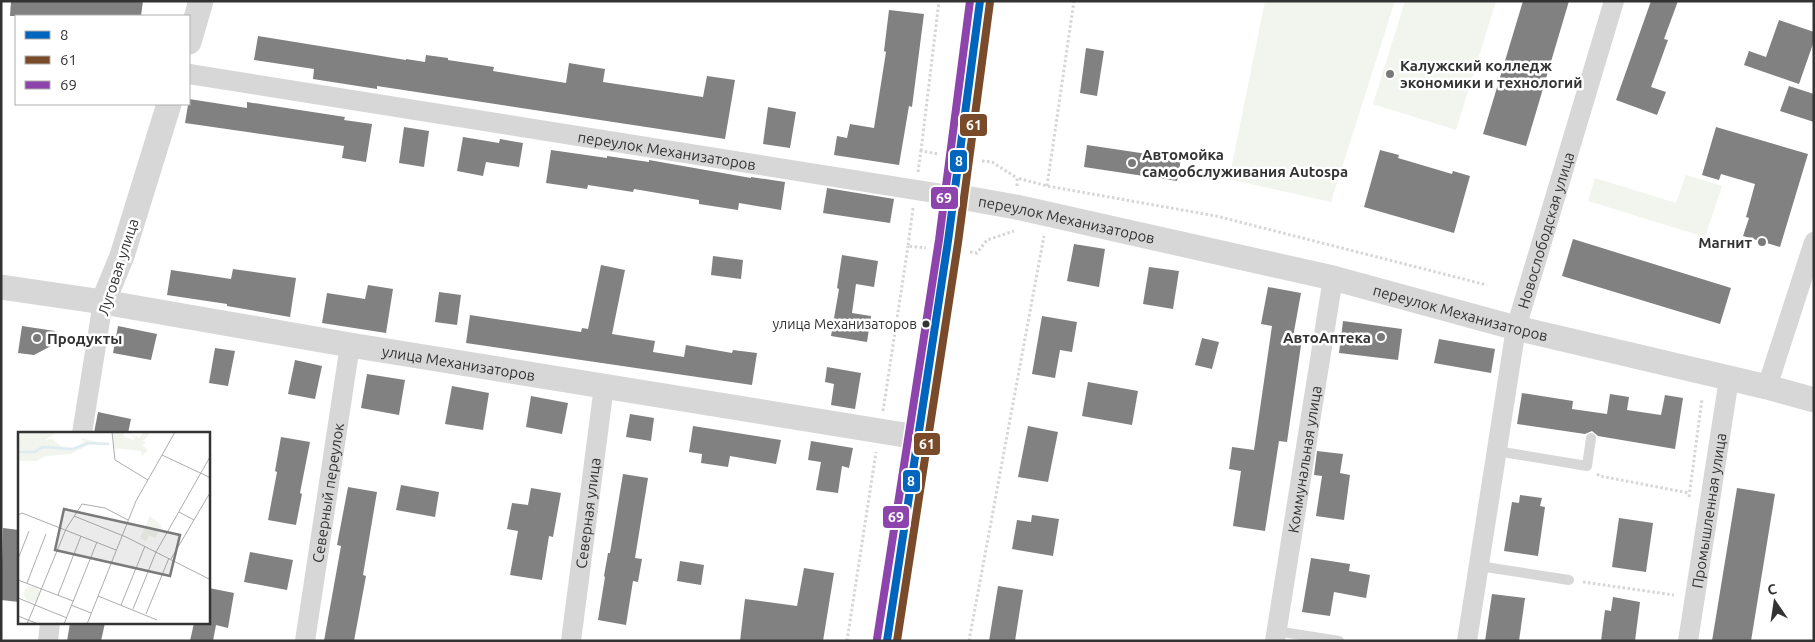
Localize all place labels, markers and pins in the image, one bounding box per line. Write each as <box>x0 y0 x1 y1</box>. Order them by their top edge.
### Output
place label: Калужский колледж экономики и технологий <box>1400 57 1582 91</box>
marker: Калужский колледж экономики и технологий <box>1384 68 1396 80</box>
place label: Автомойка самообслуживания Autospa <box>1142 146 1348 180</box>
marker: Автомойка самообслуживания Autospa <box>1126 157 1138 169</box>
place label: Магнит <box>1698 234 1752 251</box>
marker: Магнит <box>1756 236 1768 248</box>
place label: улица Механизаторов <box>772 316 917 332</box>
marker: улица Механизаторов <box>921 319 931 329</box>
place label: АвтоАптека <box>1283 329 1371 346</box>
place label: Продукты <box>47 330 122 347</box>
marker: АвтоАптека <box>1375 331 1387 343</box>
marker: Продукты <box>31 332 43 344</box>

